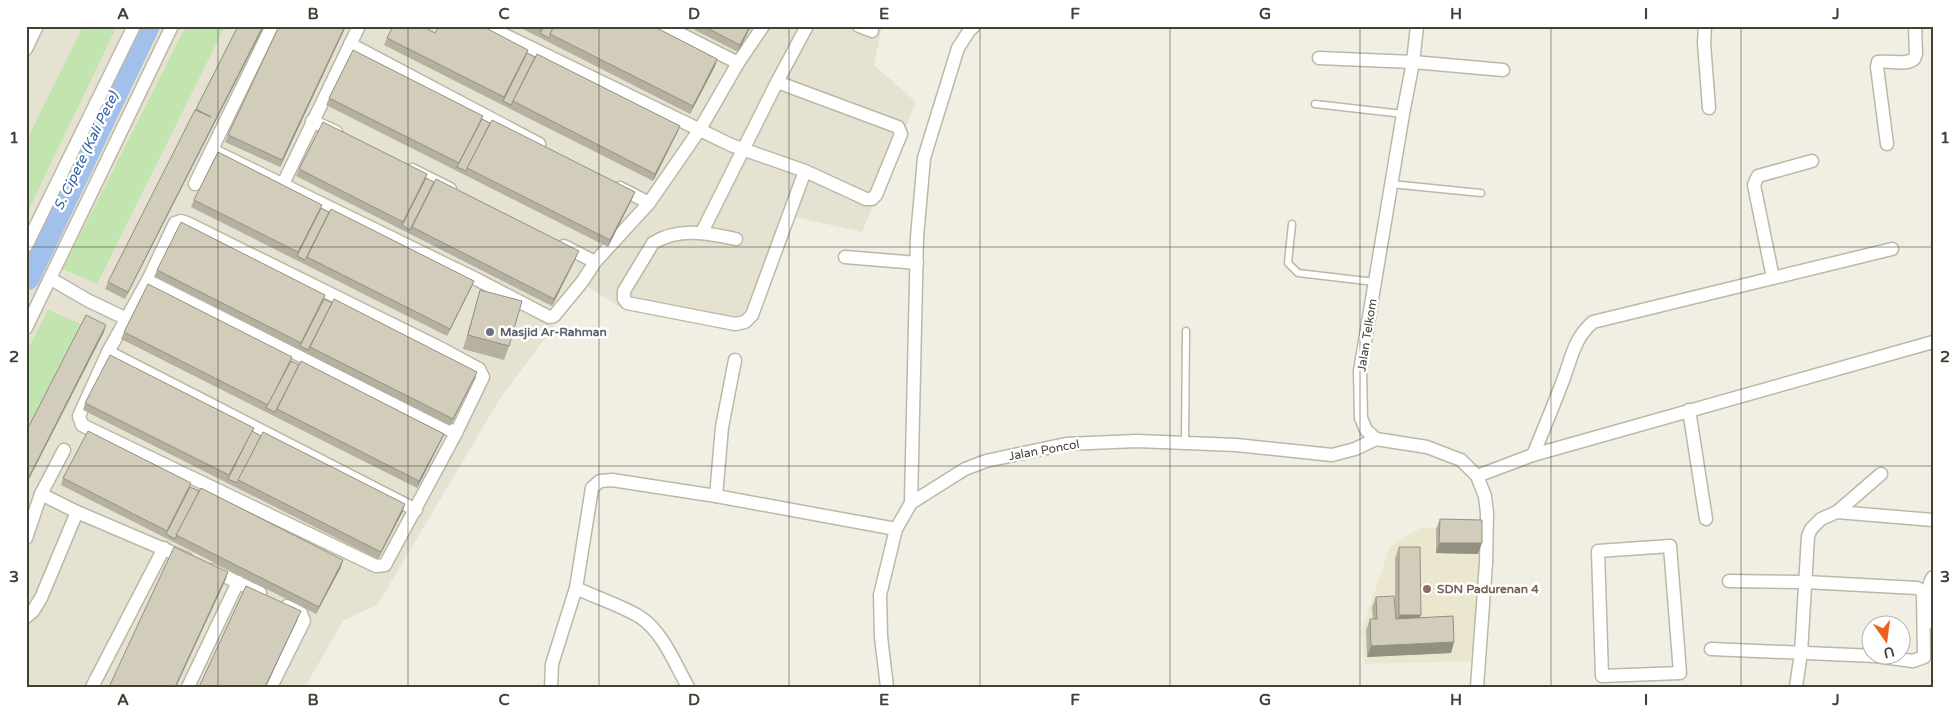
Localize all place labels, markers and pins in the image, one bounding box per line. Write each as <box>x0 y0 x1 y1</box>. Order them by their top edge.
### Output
place label: Masjid Ar-Rahman <box>500 325 607 340</box>
marker: Masjid Ar-Rahman <box>484 326 496 338</box>
place label: SDN Padurenan 4 <box>1437 582 1539 596</box>
marker: SDN Padurenan 4 <box>1421 583 1433 595</box>

